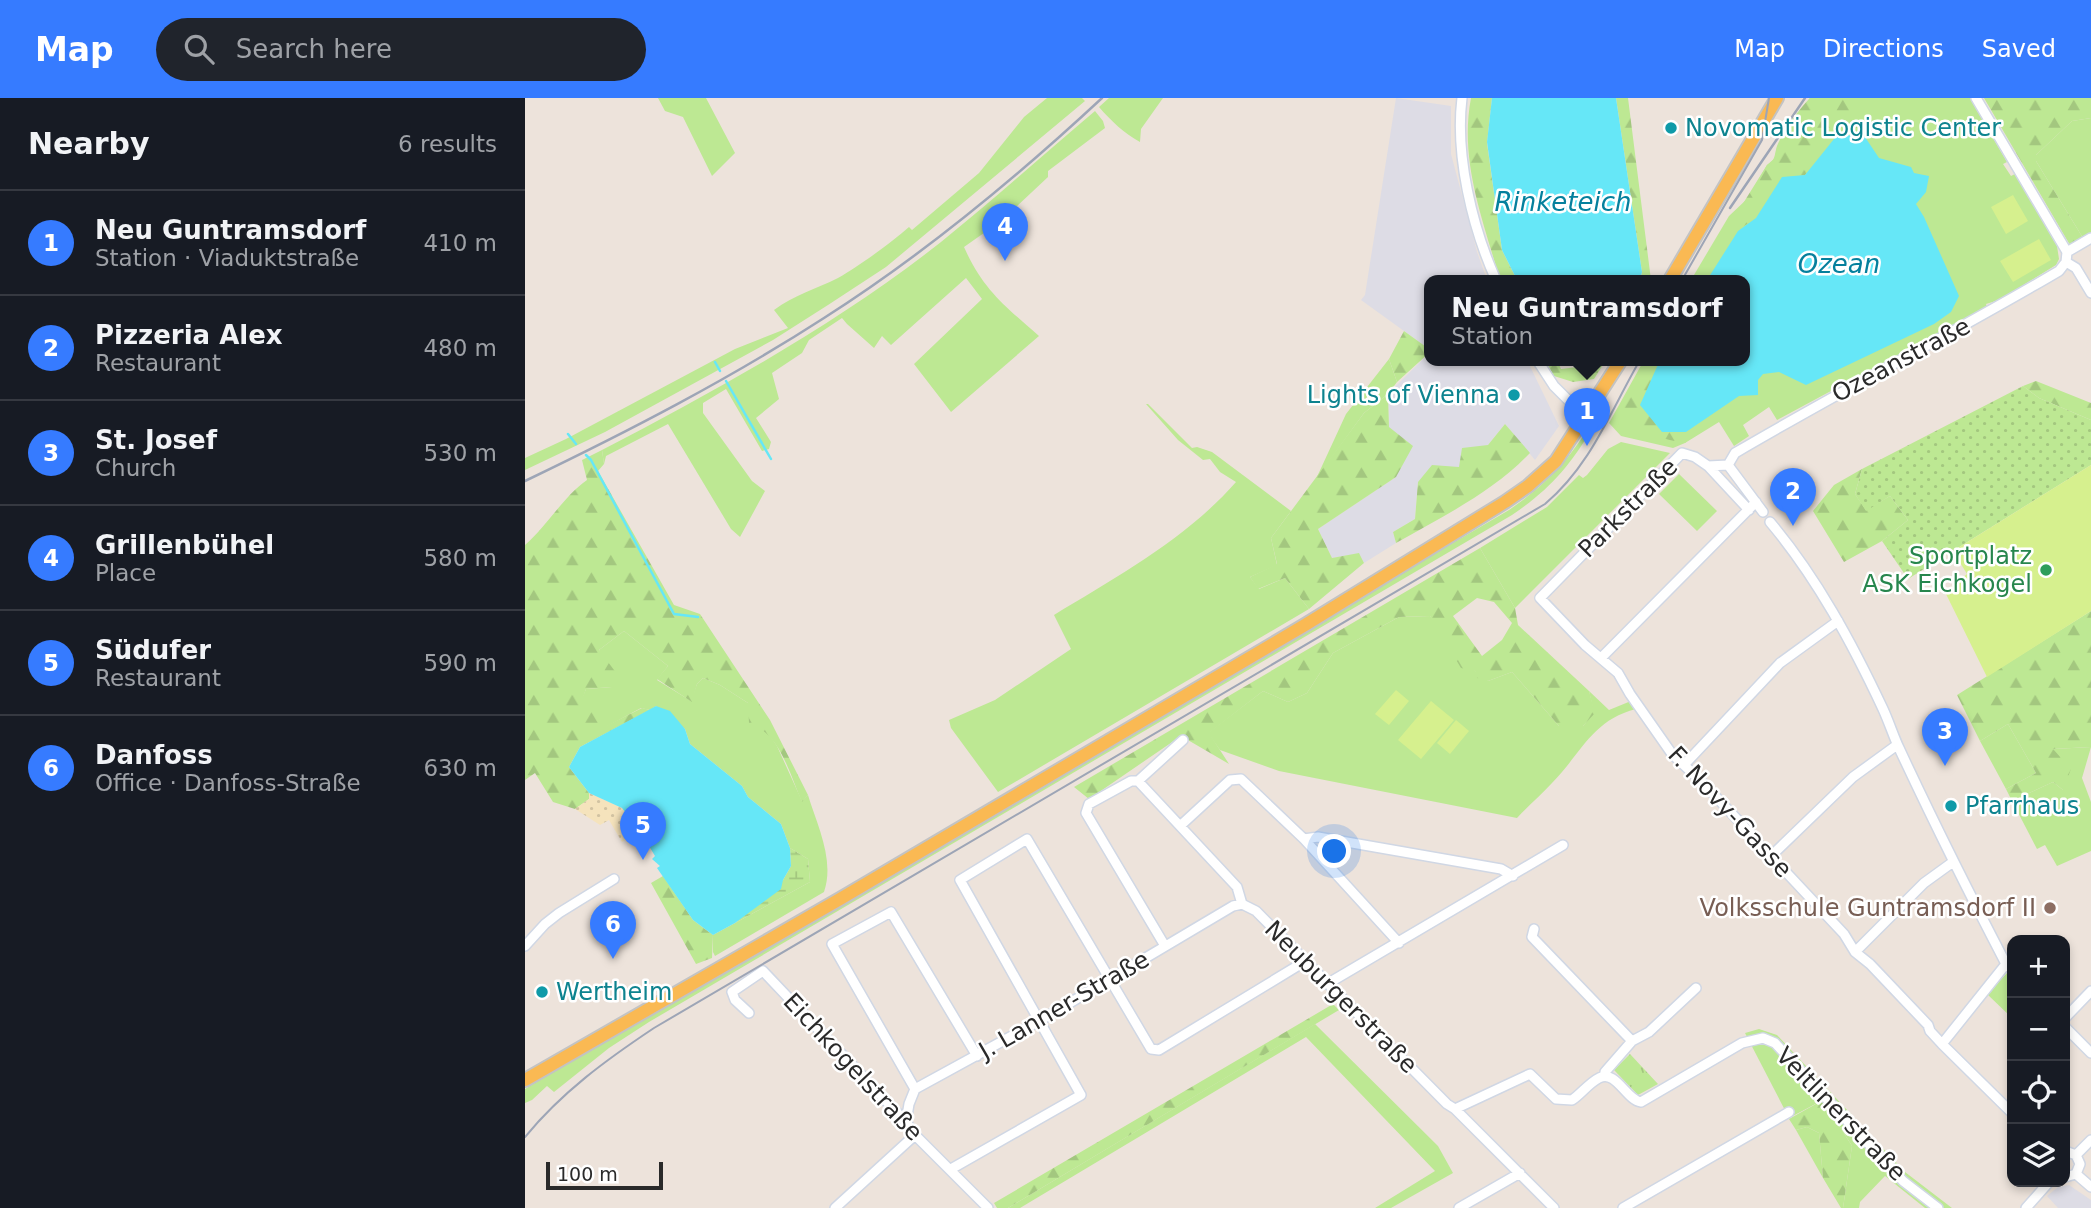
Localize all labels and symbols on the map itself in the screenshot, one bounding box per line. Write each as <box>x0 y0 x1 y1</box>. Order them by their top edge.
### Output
place label: Novomatic Logistic Center <box>1685 114 2001 142</box>
marker: Novomatic Logistic Center <box>1663 120 1679 136</box>
water label: Rinketeich <box>1494 187 1632 217</box>
pin: 4 <box>982 203 1028 261</box>
water label: Ozean <box>1798 249 1880 279</box>
street label: Ozeanstraße <box>1827 312 1975 408</box>
place label: Lights of Vienna <box>1307 381 1500 409</box>
marker: Lights of Vienna <box>1506 387 1522 403</box>
pin: 1 <box>1564 388 1610 446</box>
street label: Parkstraße <box>1573 453 1683 563</box>
pin: 2 <box>1770 468 1816 526</box>
place label: Sportplatz ASK Eichkogel <box>1862 542 2032 598</box>
marker: Sportplatz ASK Eichkogel <box>2038 562 2054 578</box>
pin: 3 <box>1922 708 1968 766</box>
street label: F. Novy-Gasse <box>1662 741 1798 883</box>
place label: Pfarrhaus <box>1965 792 2079 820</box>
marker: Pfarrhaus <box>1943 798 1959 814</box>
pin: 5 <box>620 802 666 860</box>
your location <box>1317 834 1351 868</box>
place label: Volksschule Guntramsdorf II <box>1700 894 2036 922</box>
marker: Volksschule Guntramsdorf II <box>2042 900 2058 916</box>
pin: 6 <box>590 901 636 959</box>
street label: Neuburgerstraße <box>1259 915 1423 1079</box>
street label: J. Lanner-Straße <box>972 945 1154 1066</box>
place label: Wertheim <box>556 978 672 1006</box>
marker: Wertheim <box>534 984 550 1000</box>
street label: Eichkogelstraße <box>778 988 928 1146</box>
street label: Veltlinerstraße <box>1770 1041 1912 1187</box>
scale bar <box>546 1159 663 1191</box>

